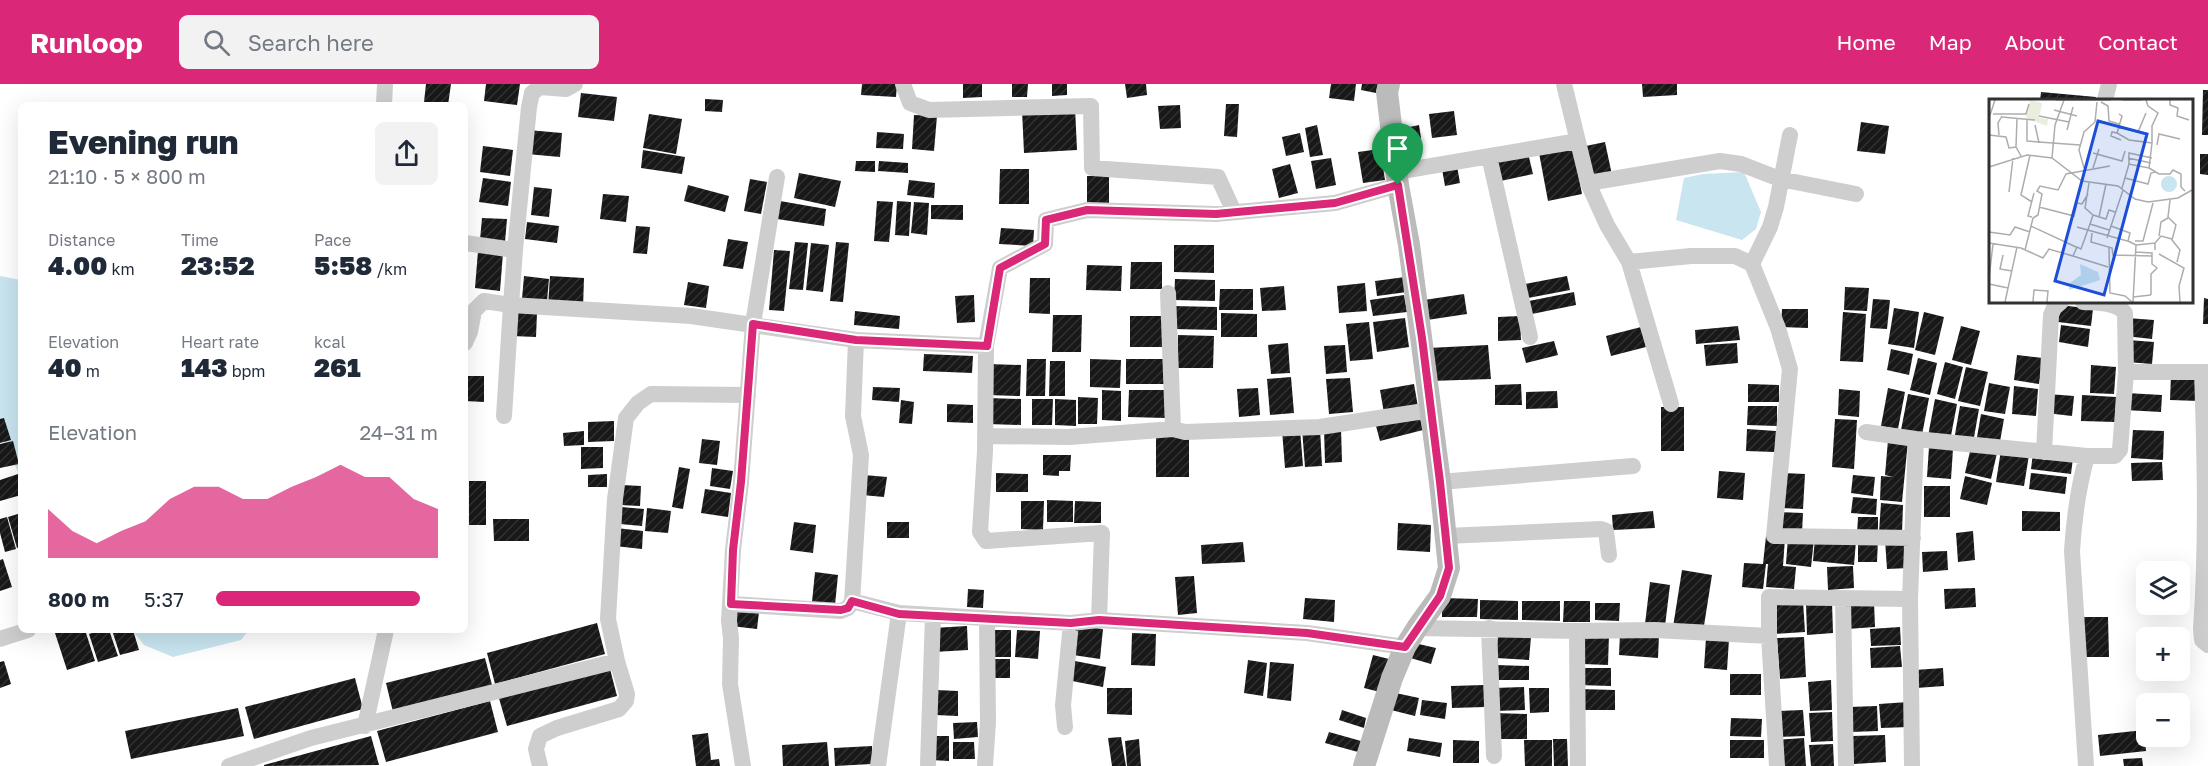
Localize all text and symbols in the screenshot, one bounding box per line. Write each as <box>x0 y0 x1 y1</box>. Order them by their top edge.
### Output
search box <box>179 15 599 69</box>
text: Runloop <box>30 26 143 59</box>
icon: search <box>200 26 233 59</box>
text: Search here <box>248 29 374 56</box>
text: Home <box>1836 29 1896 55</box>
text: Map <box>1929 29 1972 55</box>
text: About <box>2005 29 2065 55</box>
text: Contact <box>2098 29 2178 55</box>
inset map <box>1989 99 2193 303</box>
text: Evening run <box>48 122 239 161</box>
button: share <box>375 122 438 185</box>
pin <box>1372 123 1423 185</box>
icon: arrive <box>1381 132 1414 165</box>
text: 21:10 · 5 × 800 m <box>48 164 206 188</box>
text: Distance <box>48 230 115 250</box>
text: Time <box>181 230 219 250</box>
text: Pace <box>314 230 351 250</box>
text: 4.00 <box>48 250 107 281</box>
text: 23:52 <box>181 250 255 281</box>
text: 5:58 <box>314 250 372 281</box>
text: km <box>107 259 135 279</box>
text: /km <box>372 259 407 279</box>
text: Elevation <box>48 332 119 352</box>
text: Heart rate <box>181 332 259 352</box>
text: kcal <box>314 332 346 352</box>
text: 40 <box>48 352 82 383</box>
text: 143 <box>181 352 228 383</box>
text: 261 <box>314 352 361 383</box>
text: m <box>82 361 100 381</box>
text: bpm <box>228 361 265 381</box>
text: Elevation <box>48 420 137 444</box>
text: 24–31 m <box>360 420 438 444</box>
map controls <box>2136 561 2190 747</box>
button: layers <box>2136 561 2190 615</box>
text: 800 m <box>48 587 109 611</box>
text: 5:37 <box>144 587 184 611</box>
button: + <box>2136 627 2190 681</box>
button: − <box>2136 693 2190 747</box>

